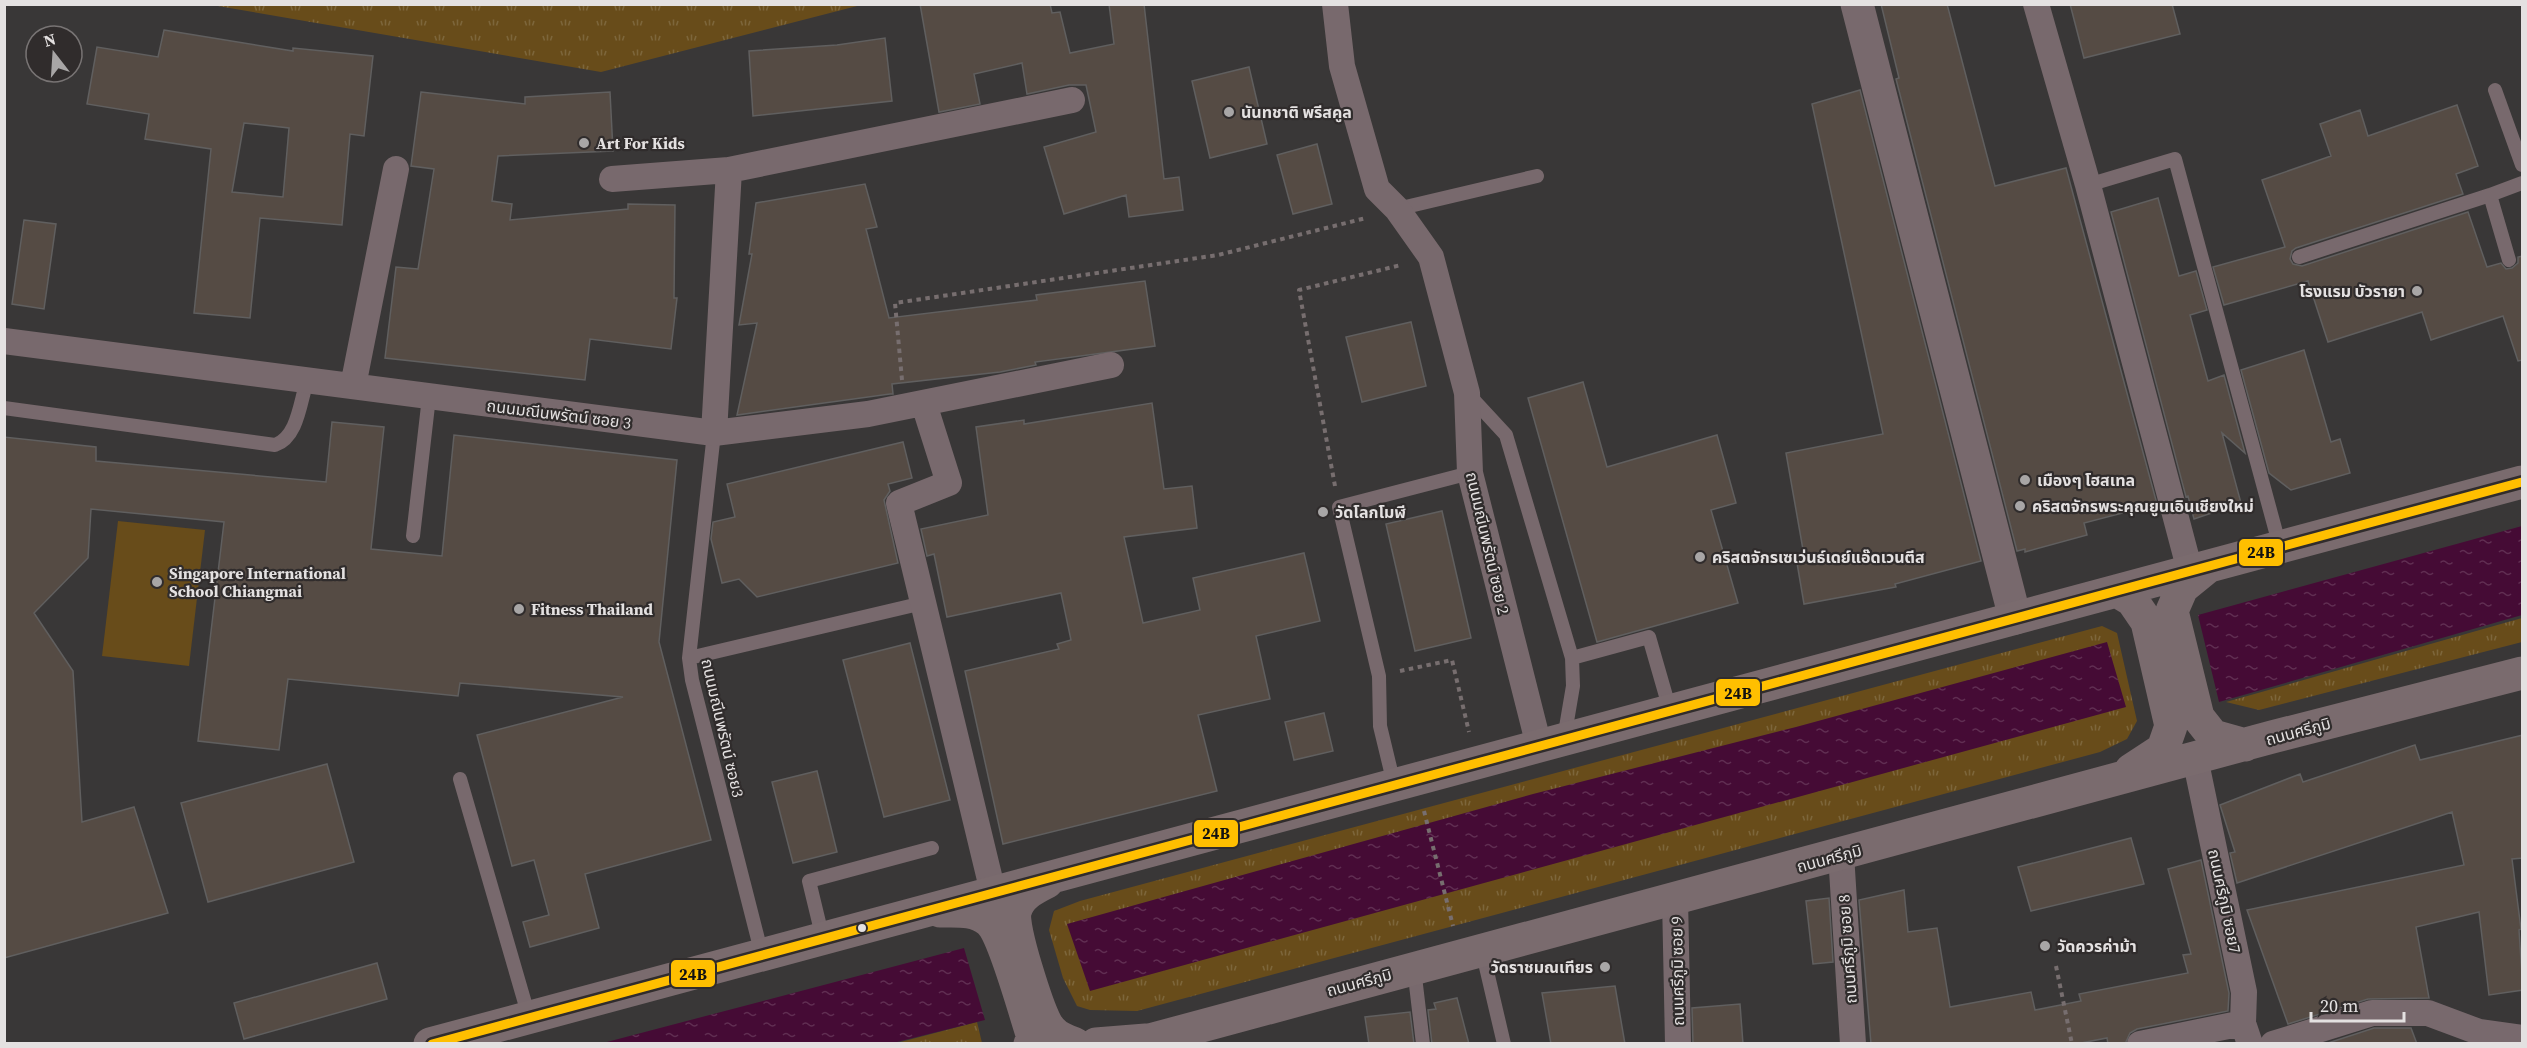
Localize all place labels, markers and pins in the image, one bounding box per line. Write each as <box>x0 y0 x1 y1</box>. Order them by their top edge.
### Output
place label: นันทชาติ พรีสคูล <box>1241 101 1352 123</box>
marker: นันทชาติ พรีสคูล <box>1222 105 1236 119</box>
place label: Art For Kids <box>596 132 685 154</box>
marker: Art For Kids <box>577 136 591 150</box>
place label: โรงแรม บัวรายา <box>2299 280 2405 302</box>
marker: โรงแรม บัวรายา <box>2410 284 2424 298</box>
place label: เมืองๆ โฮสเทล <box>2037 469 2135 491</box>
marker: เมืองๆ โฮสเทล <box>2018 473 2032 487</box>
place label: คริสตจักรพระคุณยูนเอินเชียงใหม่ <box>2032 495 2254 517</box>
marker: คริสตจักรพระคุณยูนเอินเชียงใหม่ <box>2013 499 2027 513</box>
place label: วัดโลกโมฬี <box>1335 501 1406 523</box>
marker: วัดโลกโมฬี <box>1316 505 1330 519</box>
place label: คริสตจักรเซเว่นธ์เดย์แอ๊ดเวนตีส <box>1712 546 1925 568</box>
marker: คริสตจักรเซเว่นธ์เดย์แอ๊ดเวนตีส <box>1693 550 1707 564</box>
place label: Singapore International School Chiangmai <box>169 562 346 602</box>
marker: Singapore International School Chiangmai <box>150 575 164 589</box>
place label: Fitness Thailand <box>531 598 654 620</box>
marker: Fitness Thailand <box>512 602 526 616</box>
unlabelled marker <box>856 922 868 934</box>
place label: วัดควรค่าม้า <box>2057 935 2137 957</box>
marker: วัดควรค่าม้า <box>2038 939 2052 953</box>
place label: วัดราชมณเทียร <box>1490 956 1593 978</box>
marker: วัดราชมณเทียร <box>1598 960 1612 974</box>

